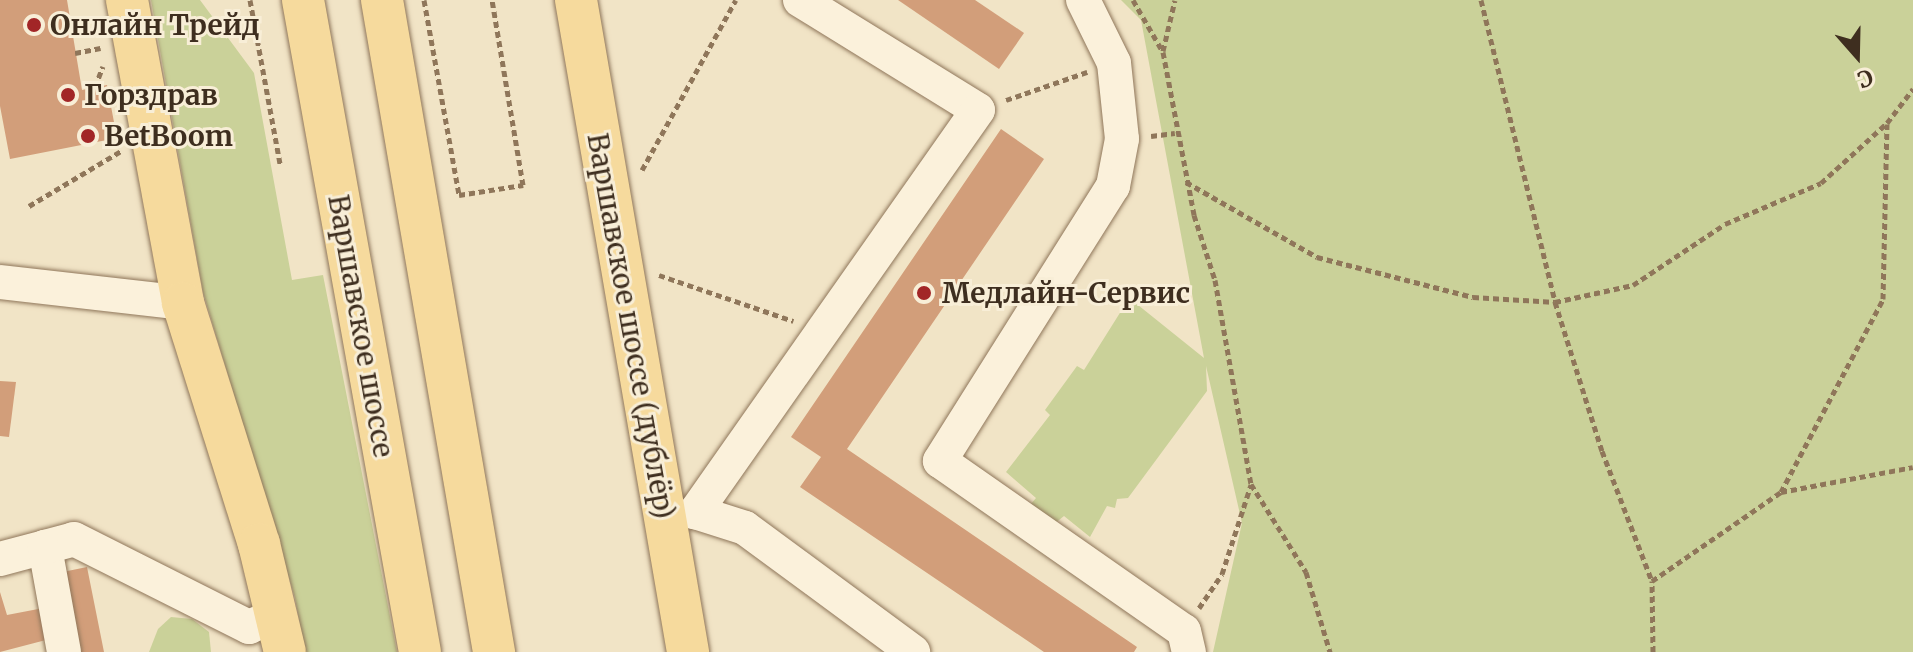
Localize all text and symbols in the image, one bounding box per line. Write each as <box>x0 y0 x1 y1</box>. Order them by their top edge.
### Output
place label: Онлайн Трейд <box>50 8 260 42</box>
marker: Онлайн Трейд <box>25 16 43 34</box>
north arrow <box>1817 16 1897 96</box>
text: С <box>1854 63 1877 94</box>
place label: Горздрав <box>84 78 218 112</box>
marker: Горздрав <box>59 86 77 104</box>
place label: BetBoom <box>104 119 233 153</box>
marker: BetBoom <box>79 127 97 145</box>
street label: Варшавское шоссе (дублёр) <box>581 131 681 521</box>
street label: Варшавское шоссе <box>321 192 401 460</box>
place label: Медлайн-Сервис <box>942 276 1190 310</box>
marker: Медлайн-Сервис <box>913 282 935 304</box>

